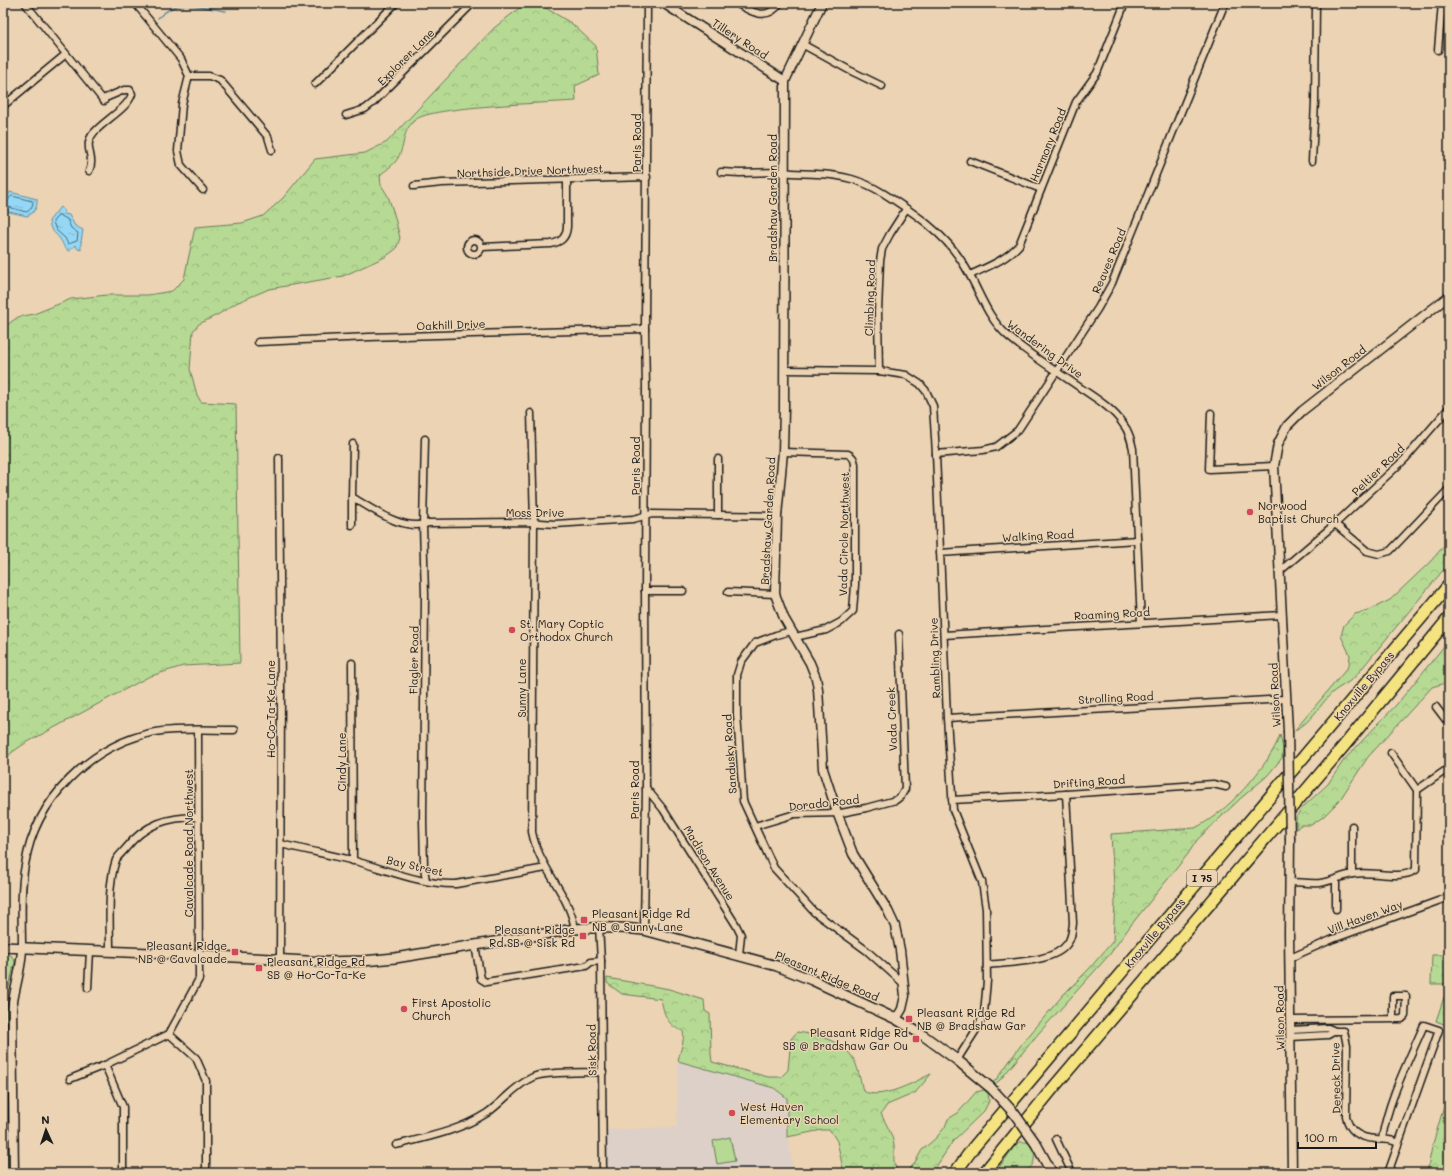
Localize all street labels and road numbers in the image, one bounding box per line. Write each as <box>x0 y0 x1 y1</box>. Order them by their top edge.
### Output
street label: Tillery Road <box>709 15 771 62</box>
street label: Explorer Lane <box>374 25 438 88</box>
street label: Harmony Road <box>1026 106 1069 184</box>
street label: Paris Road <box>629 114 644 172</box>
street label: Bradshaw Garden Road <box>765 134 780 262</box>
street label: Northside Drive Northwest <box>456 160 604 181</box>
street label: Reaves Road <box>1088 226 1129 296</box>
street label: Climbing Road <box>861 259 878 336</box>
street label: Oakhill Drive <box>416 316 486 333</box>
street label: Wandering Drive <box>1004 316 1086 381</box>
street label: Wilson Road <box>1309 342 1369 393</box>
street label: Paris Road <box>628 437 643 495</box>
street label: Peltier Road <box>1348 441 1407 499</box>
street label: Bradshaw Garden Road <box>757 457 778 585</box>
street label: Vada Circle Northwest <box>835 472 852 596</box>
street label: Moss Drive <box>506 505 564 520</box>
street label: Walking Road <box>1002 526 1074 545</box>
street label: Roaming Road <box>1074 604 1150 623</box>
street label: Rambling Drive <box>926 617 943 699</box>
street label: Flagler Road <box>405 626 422 694</box>
street label: Knoxville Bypass <box>1330 648 1397 724</box>
street label: Sunny Lane <box>514 658 529 718</box>
street label: Ho-Co-Ta-Ke Lane <box>263 660 278 758</box>
street label: Wilson Road <box>1265 662 1284 728</box>
street label: Vada Creek <box>883 687 900 751</box>
street label: Strolling Road <box>1078 688 1154 707</box>
street label: Sandusky Road <box>719 714 740 794</box>
street label: Cindy Lane <box>334 732 349 792</box>
street label: Paris Road <box>627 761 642 819</box>
street label: Cavalcade Road Northwest <box>181 769 196 917</box>
street label: Drifting Road <box>1052 771 1126 792</box>
street label: Dorado Road <box>788 791 860 814</box>
street label: Madison Avenue <box>680 822 739 903</box>
street label: Bay Street <box>385 852 445 879</box>
road number: I 75 <box>1187 870 1217 886</box>
street label: Knoxville Bypass <box>1121 895 1188 971</box>
street label: Vill Haven Way <box>1325 896 1405 937</box>
street label: Pleasant Ridge Road <box>773 947 881 1004</box>
street label: Wilson Road <box>1271 986 1288 1050</box>
street label: Sisk Road <box>584 1024 599 1076</box>
street label: Dereck Drive <box>1327 1042 1344 1114</box>

